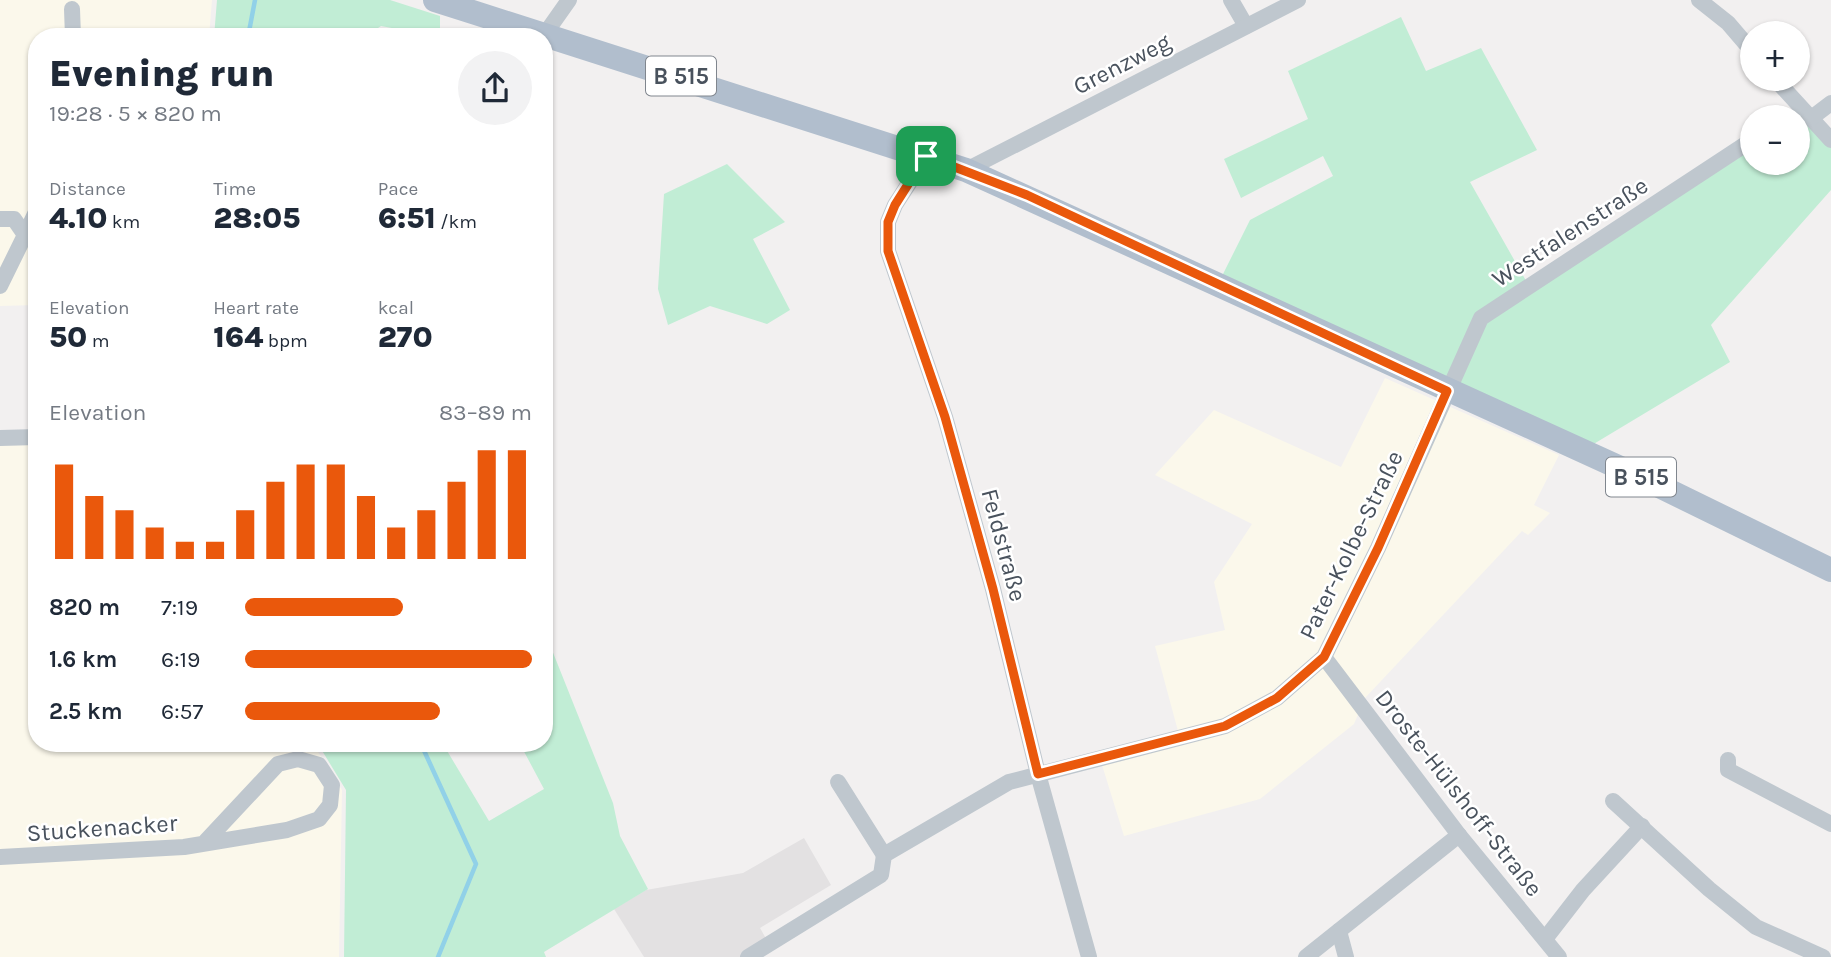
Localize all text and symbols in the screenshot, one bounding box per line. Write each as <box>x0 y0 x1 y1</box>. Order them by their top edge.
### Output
map controls <box>1740 21 1810 175</box>
button: + <box>1740 21 1810 91</box>
street label: Grenzweg <box>1069 27 1176 100</box>
text: Evening run <box>49 51 274 96</box>
button: share <box>458 51 532 125</box>
road number: B 515 <box>646 57 716 96</box>
text: 19:28 · 5 × 820 m <box>49 100 222 127</box>
button: − <box>1740 105 1810 175</box>
pin <box>896 126 956 186</box>
icon: arrive <box>907 137 945 175</box>
street label: Westfalenstraße <box>1487 171 1653 293</box>
text: Distance <box>49 178 126 200</box>
text: Time <box>213 178 256 200</box>
text: Pace <box>378 178 418 200</box>
text: 4.10 <box>49 200 107 236</box>
text: 28:05 <box>213 200 300 236</box>
text: 6:51 <box>378 200 436 236</box>
text: km <box>107 211 140 233</box>
text: /km <box>436 211 477 233</box>
text: Elevation <box>49 297 129 319</box>
text: Heart rate <box>213 297 299 319</box>
text: kcal <box>378 297 414 319</box>
text: 50 <box>49 319 87 355</box>
text: 164 <box>213 319 263 355</box>
text: 270 <box>378 319 433 355</box>
text: m <box>87 330 110 352</box>
text: bpm <box>263 330 308 352</box>
text: Elevation <box>49 399 146 426</box>
text: 83–89 m <box>439 399 532 426</box>
street label: Pater-Kolbe-Straße <box>1293 446 1409 644</box>
road number: B 515 <box>1606 457 1676 496</box>
street label: Feldstraße <box>975 485 1033 605</box>
text: 820 m <box>49 594 120 621</box>
text: 7:19 <box>161 594 198 621</box>
text: 1.6 km <box>49 646 117 673</box>
text: 6:19 <box>161 646 200 673</box>
street label: Droste-Hülshoff-Straße <box>1370 684 1548 902</box>
text: 2.5 km <box>49 698 123 725</box>
text: 6:57 <box>161 698 203 725</box>
street label: Stuckenacker <box>26 809 179 847</box>

